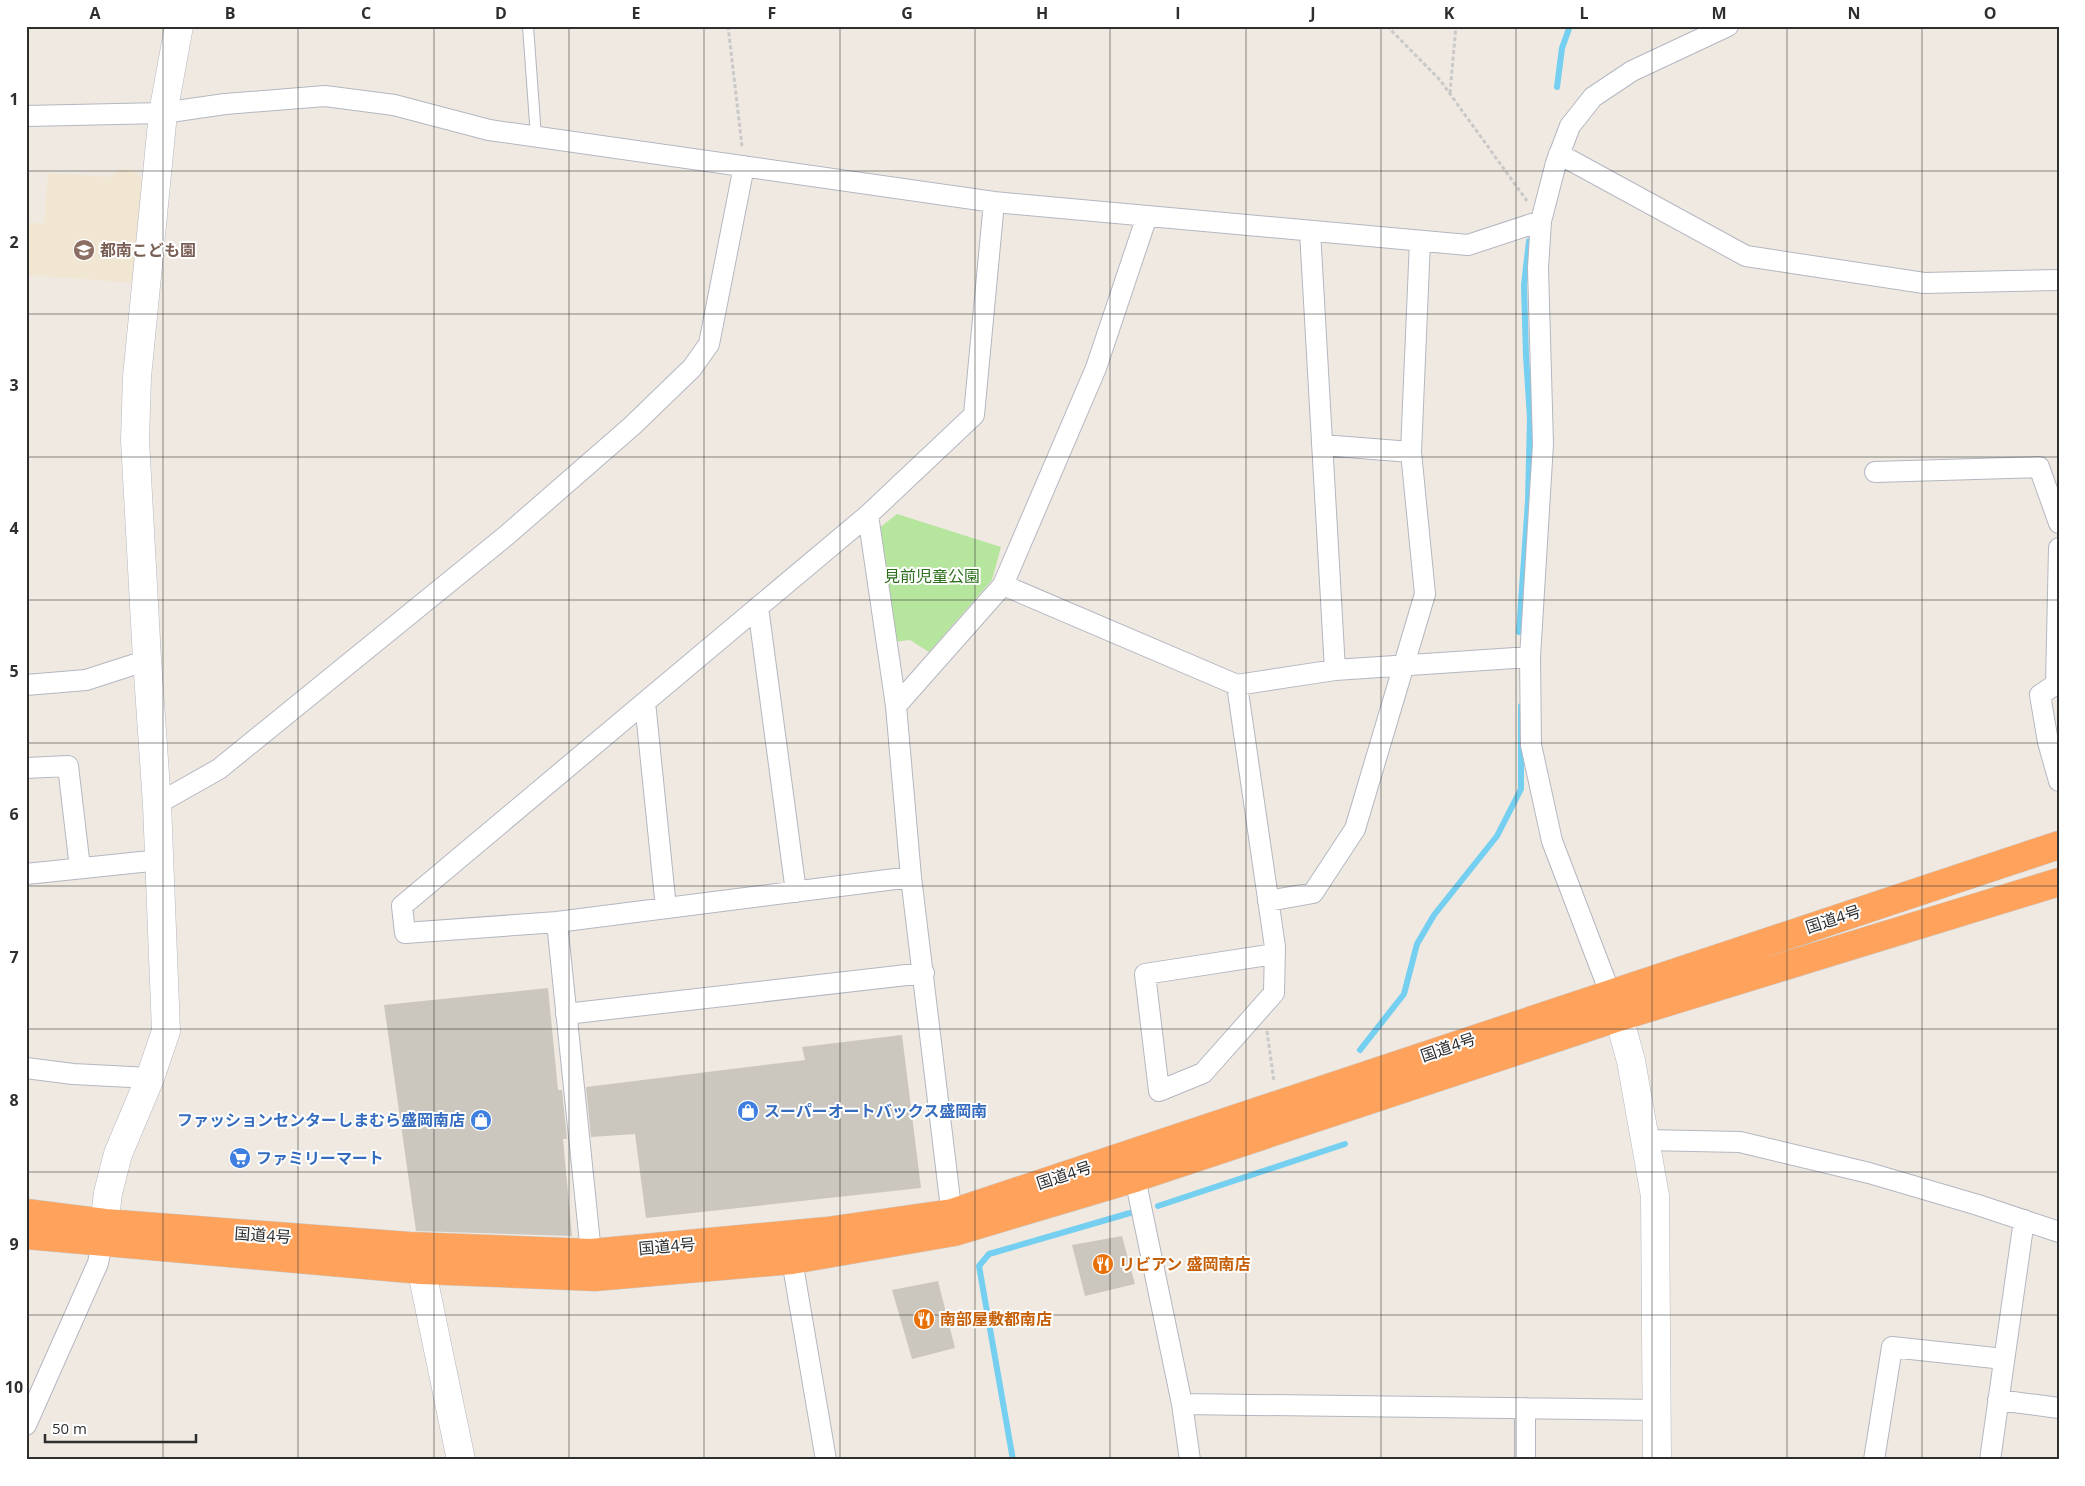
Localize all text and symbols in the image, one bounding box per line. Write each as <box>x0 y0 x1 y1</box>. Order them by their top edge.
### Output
text: A <box>89 2 101 24</box>
text: B <box>225 2 235 24</box>
text: C <box>361 2 371 24</box>
text: D <box>495 2 507 24</box>
text: E <box>632 2 641 24</box>
text: F <box>768 2 776 24</box>
text: G <box>901 2 913 24</box>
text: H <box>1036 2 1048 24</box>
text: I <box>1175 2 1181 24</box>
text: J <box>1308 2 1316 24</box>
text: K <box>1444 2 1455 24</box>
text: L <box>1579 2 1589 24</box>
text: M <box>1711 2 1727 24</box>
text: N <box>1847 2 1861 24</box>
text: O <box>1984 2 1996 24</box>
text: 1 <box>9 88 19 110</box>
text: 2 <box>9 231 19 253</box>
school or university icon: 都南こども園 <box>72 238 96 262</box>
place label: 都南こども園 <box>100 239 196 261</box>
text: 3 <box>9 374 19 396</box>
text: 4 <box>9 517 19 539</box>
park label: 見前児童公園 <box>884 565 980 587</box>
text: 5 <box>9 660 19 682</box>
text: 6 <box>9 803 19 825</box>
street label: 国道4号 <box>1802 900 1864 938</box>
text: 7 <box>9 946 19 968</box>
street label: 国道4号 <box>1417 1027 1479 1067</box>
text: 8 <box>9 1089 19 1111</box>
shop icon: スーパーオートバックス盛岡南 <box>736 1099 760 1123</box>
place label: スーパーオートバックス盛岡南 <box>764 1100 987 1122</box>
shop icon: ファッションセンターしまむら盛岡南店 <box>469 1108 493 1132</box>
place label: ファッションセンターしまむら盛岡南店 <box>177 1109 465 1131</box>
supermarket icon: ファミリーマート <box>228 1146 252 1170</box>
place label: ファミリーマート <box>256 1147 384 1169</box>
street label: 国道4号 <box>1033 1156 1095 1194</box>
street label: 国道4号 <box>234 1222 292 1248</box>
text: 9 <box>9 1233 19 1255</box>
street label: 国道4号 <box>638 1233 696 1259</box>
restaurant icon: リビアン 盛岡南店 <box>1091 1252 1115 1276</box>
place label: リビアン 盛岡南店 <box>1119 1253 1251 1275</box>
restaurant icon: 南部屋敷都南店 <box>912 1307 936 1331</box>
place label: 南部屋敷都南店 <box>940 1308 1052 1330</box>
text: 10 <box>5 1376 23 1398</box>
scale bar <box>45 1411 196 1443</box>
text: 50 m <box>52 1418 87 1438</box>

